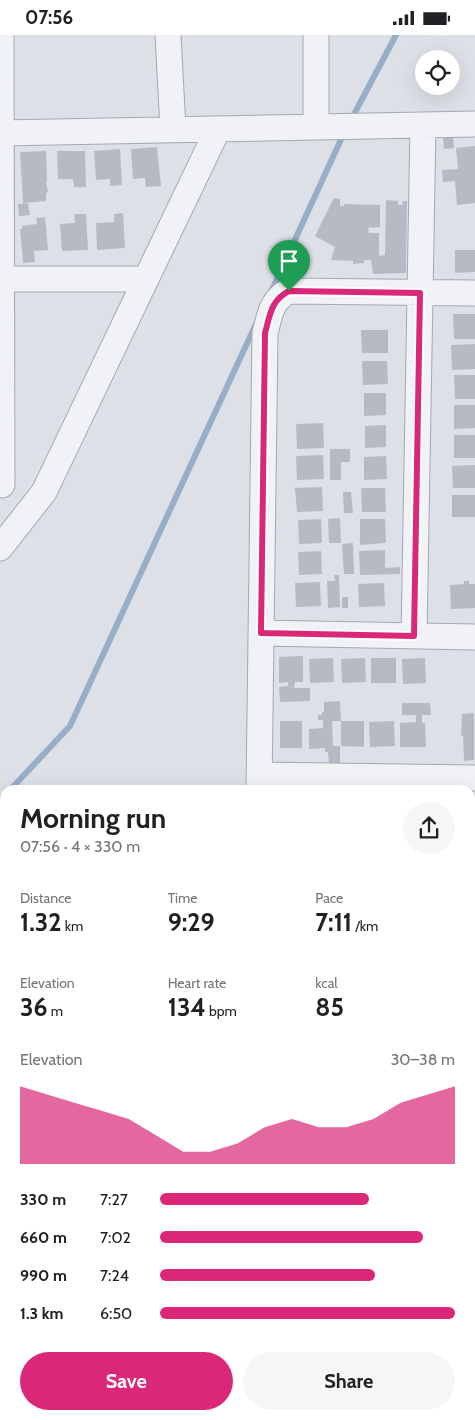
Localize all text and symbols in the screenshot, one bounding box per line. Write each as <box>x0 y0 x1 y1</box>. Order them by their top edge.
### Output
text: 07:56 <box>25 6 73 29</box>
map controls <box>415 50 460 95</box>
button: locate <box>415 50 460 95</box>
pin <box>268 240 310 291</box>
icon: arrive <box>275 247 303 275</box>
text: Morning run <box>20 801 166 835</box>
button: share <box>403 802 455 854</box>
text: 07:56 · 4 × 330 m <box>20 837 140 856</box>
text: Distance <box>20 889 72 907</box>
text: Time <box>168 889 197 907</box>
text: Pace <box>315 889 343 907</box>
text: 1.32 <box>20 907 61 937</box>
text: 9:29 <box>168 907 215 937</box>
text: 7:11 <box>315 907 352 937</box>
text: km <box>61 917 83 935</box>
text: /km <box>352 917 378 935</box>
text: Elevation <box>20 974 75 992</box>
text: Heart rate <box>168 974 226 992</box>
text: kcal <box>315 974 338 992</box>
text: 36 <box>20 992 48 1022</box>
text: 134 <box>168 992 206 1022</box>
text: 85 <box>315 992 344 1022</box>
text: m <box>48 1002 63 1020</box>
text: bpm <box>206 1002 237 1020</box>
text: Elevation <box>20 1050 83 1069</box>
text: 30–38 m <box>391 1050 455 1069</box>
text: 330 m <box>20 1190 66 1209</box>
text: 7:27 <box>100 1190 128 1209</box>
text: 660 m <box>20 1228 67 1247</box>
text: 7:02 <box>100 1228 131 1247</box>
text: 990 m <box>20 1266 67 1285</box>
text: 7:24 <box>100 1266 129 1285</box>
text: 1.3 km <box>20 1304 63 1323</box>
text: 6:50 <box>100 1304 132 1323</box>
button: Save <box>20 1352 233 1410</box>
button: Share <box>243 1352 455 1410</box>

